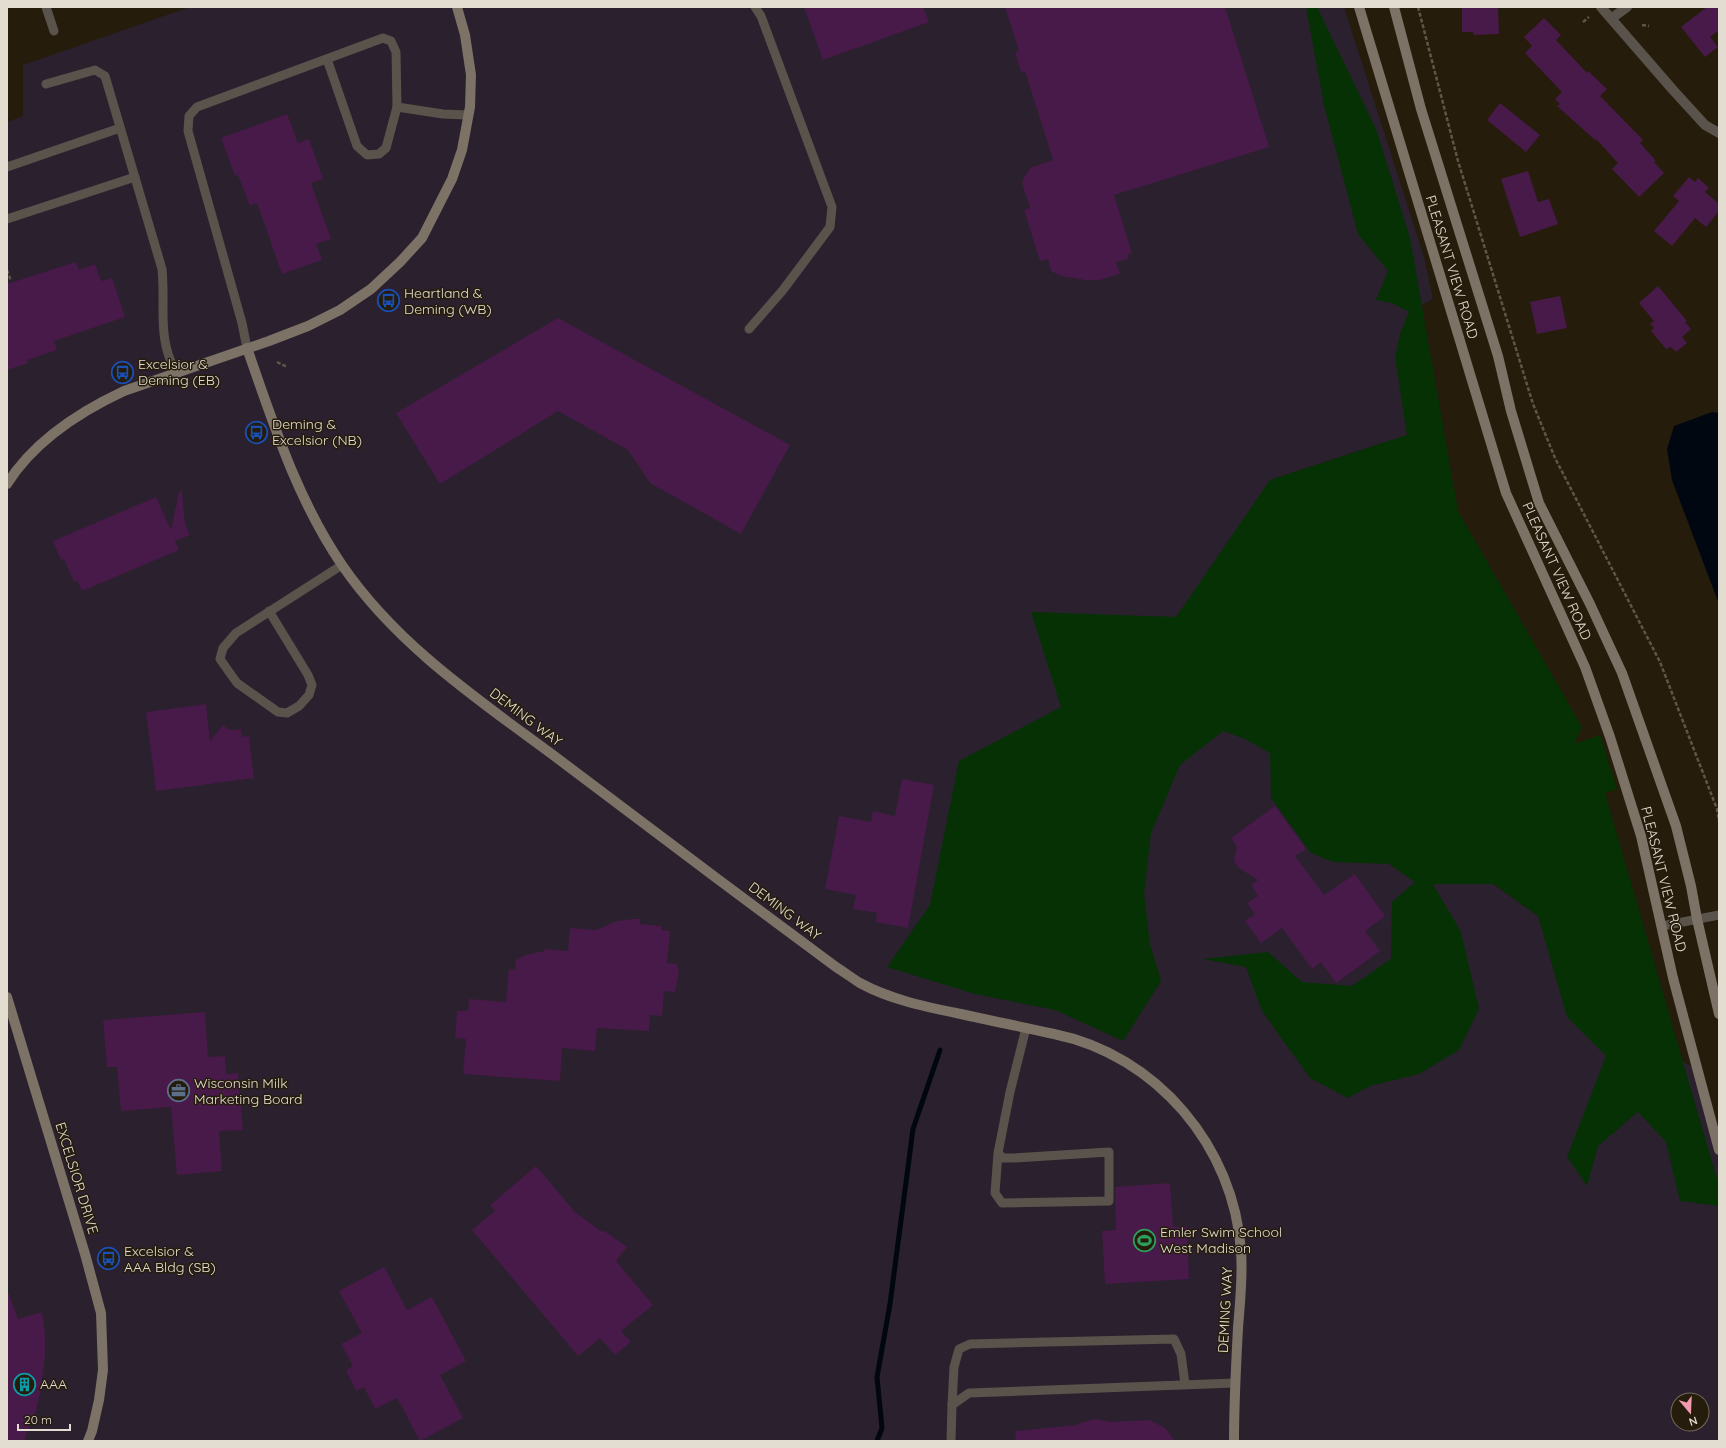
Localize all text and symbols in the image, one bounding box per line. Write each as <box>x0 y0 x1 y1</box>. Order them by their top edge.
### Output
street label: PLEASANT VIEW ROAD <box>1422 193 1482 341</box>
place label: Heartland & Deming (WB) <box>404 284 492 318</box>
bus stop icon: Heartland & Deming (WB) <box>375 288 401 314</box>
place label: Excelsior & Deming (EB) <box>138 355 220 389</box>
bus stop icon: Excelsior & Deming (EB) <box>109 359 135 385</box>
place label: Deming & Excelsior (NB) <box>272 415 362 449</box>
bus stop icon: Deming & Excelsior (NB) <box>243 419 269 445</box>
street label: PLEASANT VIEW ROAD <box>1518 499 1596 643</box>
street label: DEMING WAY <box>486 684 566 750</box>
street label: PLEASANT VIEW ROAD <box>1637 804 1691 954</box>
street label: DEMING WAY <box>745 878 825 944</box>
place label: Wisconsin Milk Marketing Board <box>194 1074 303 1108</box>
office icon: Wisconsin Milk Marketing Board <box>166 1078 192 1104</box>
street label: EXCELSIOR DRIVE <box>51 1120 103 1236</box>
place label: Emler Swim School West Madison <box>1160 1223 1282 1257</box>
sports icon: Emler Swim School West Madison <box>1132 1227 1158 1253</box>
place label: Excelsior & AAA Bldg (SB) <box>124 1242 216 1276</box>
bus stop icon: Excelsior & AAA Bldg (SB) <box>96 1246 122 1272</box>
street label: DEMING WAY <box>1214 1266 1236 1354</box>
building icon: AAA <box>11 1371 37 1397</box>
place label: AAA <box>40 1375 67 1393</box>
north arrow <box>1670 1392 1710 1432</box>
scale bar <box>18 1406 70 1432</box>
text: 20 m <box>24 1412 52 1427</box>
text: N <box>1687 1414 1699 1429</box>

